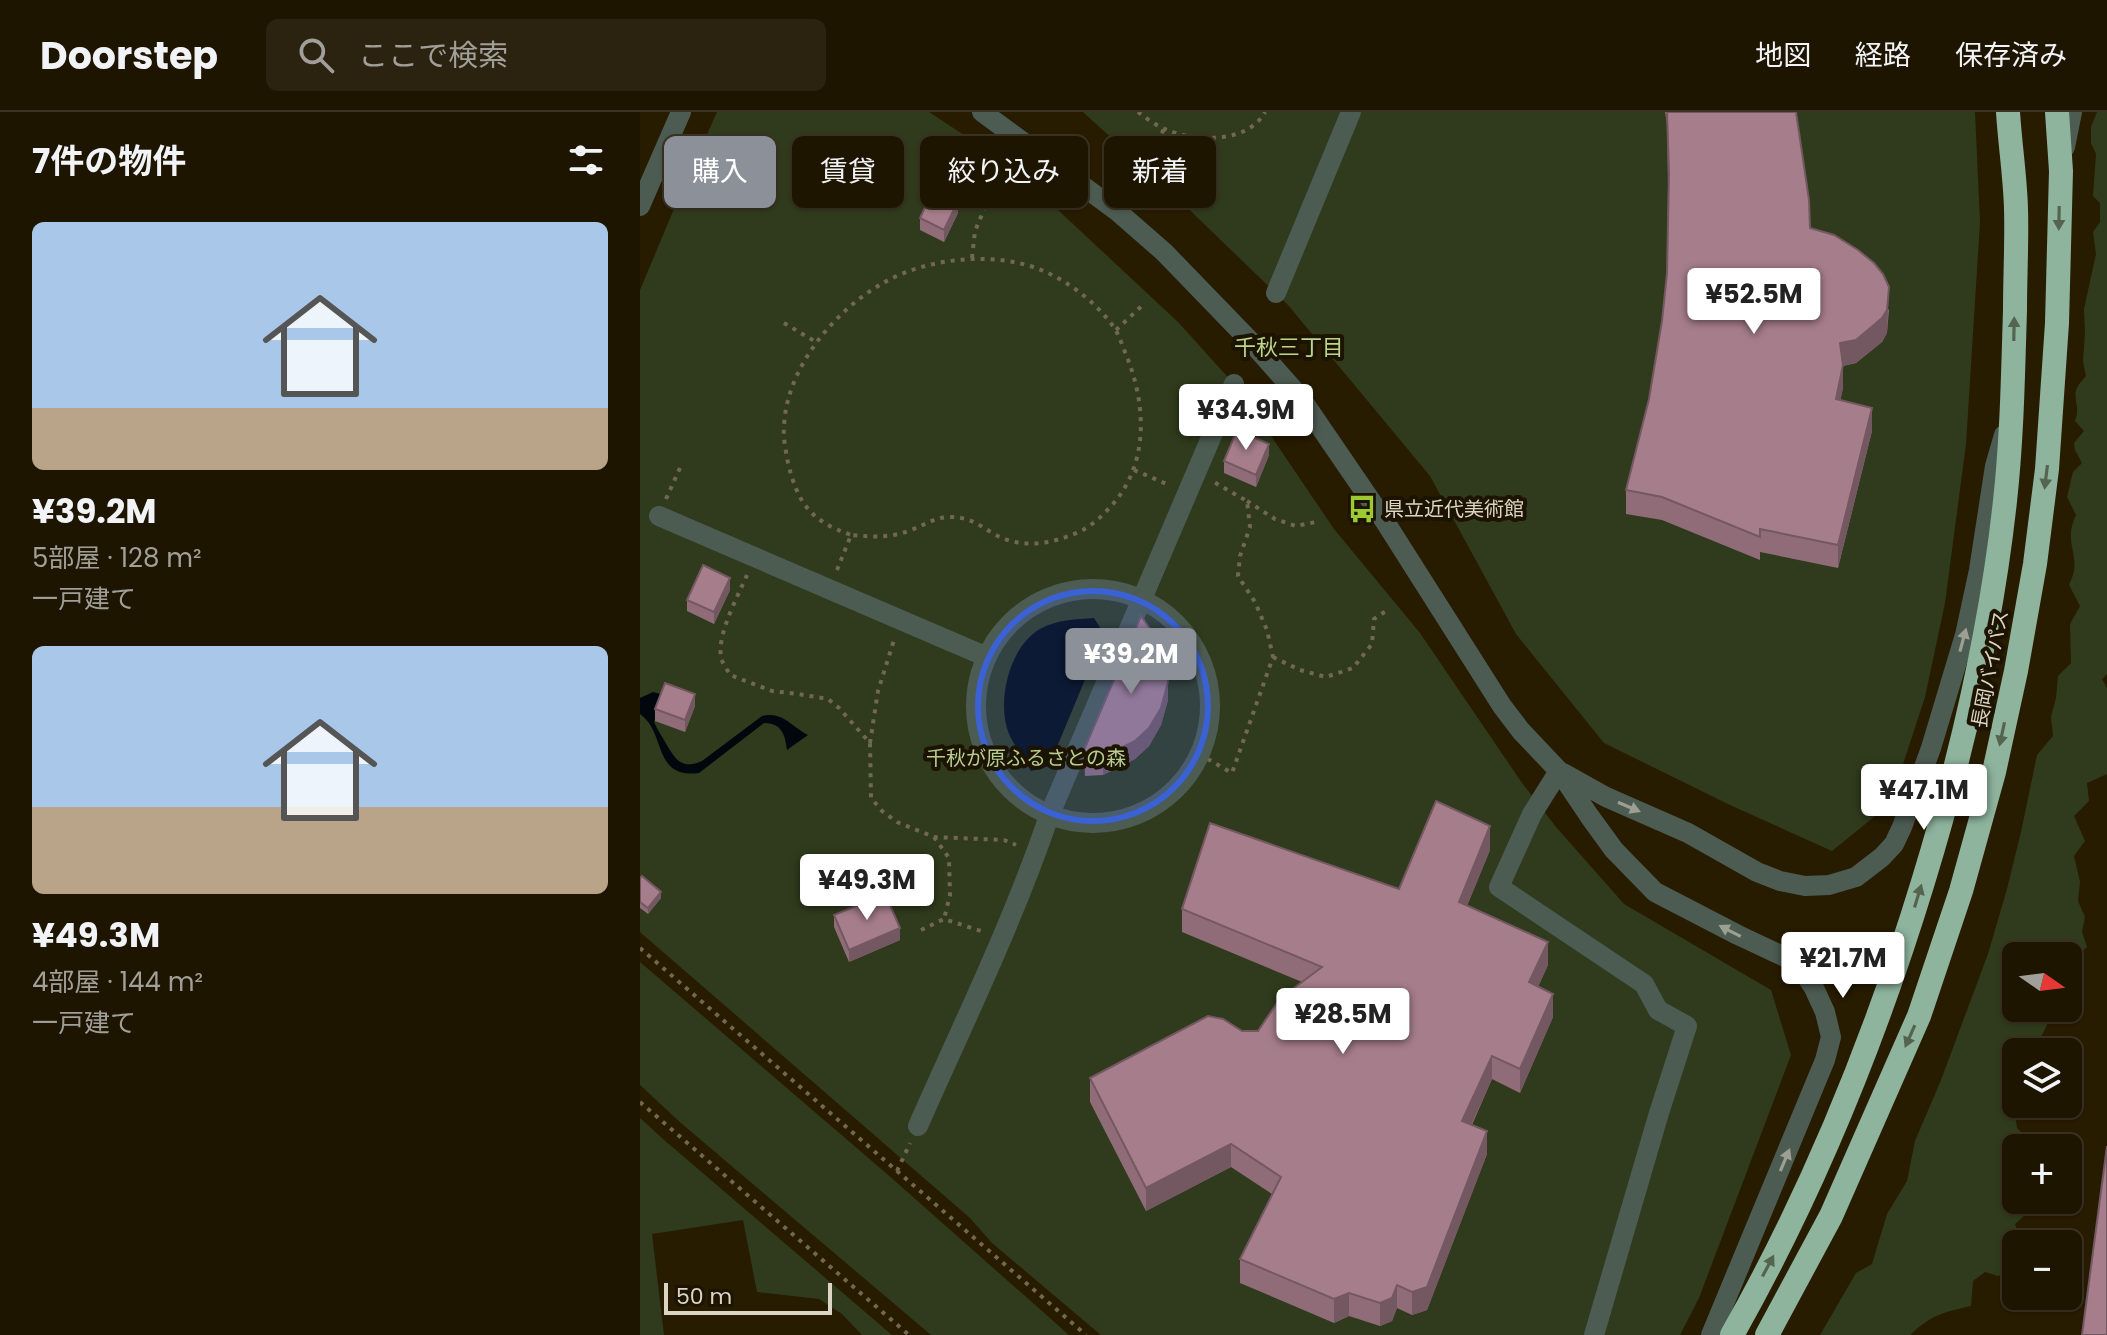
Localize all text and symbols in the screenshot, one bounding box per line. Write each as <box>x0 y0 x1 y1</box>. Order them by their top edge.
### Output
search box <box>266 19 826 91</box>
text: Doorstep <box>40 29 218 82</box>
icon: search <box>294 33 338 77</box>
text: ここで検索 <box>358 34 508 77</box>
text: 地図 <box>1755 36 1811 75</box>
text: 経路 <box>1855 36 1911 75</box>
text: 保存済み <box>1955 36 2067 75</box>
chip: 購入 <box>664 136 776 208</box>
chip: 賃貸 <box>792 136 904 208</box>
chip: 絞り込み <box>920 136 1088 208</box>
chip: 新着 <box>1104 136 1216 208</box>
text: 7件の物件 <box>32 137 186 185</box>
icon: filters <box>564 138 608 182</box>
one-way arrow <box>2053 206 2066 231</box>
pin: ¥52.5M <box>1689 268 1819 336</box>
icon: home <box>248 274 392 418</box>
text: ¥52.5M <box>1705 276 1803 312</box>
one-way arrow <box>2008 316 2020 341</box>
district label: 千秋三丁目 <box>1234 332 1344 363</box>
pin: ¥34.9M <box>1181 384 1311 452</box>
text: ¥34.9M <box>1197 392 1295 428</box>
one-way arrow <box>2039 465 2052 490</box>
text: ¥39.2M <box>32 487 157 535</box>
bus stop icon: 県立近代美術館 <box>1347 494 1377 524</box>
place label: 県立近代美術館 <box>1384 495 1524 523</box>
text: 5部屋 · 128 m² <box>32 540 202 576</box>
text: 一戸建て <box>32 581 136 617</box>
street label: 長岡バイパス <box>1965 608 2015 730</box>
pin: ¥39.2M <box>1066 628 1196 696</box>
one-way arrow <box>1958 628 1970 653</box>
text: ¥39.2M <box>1083 636 1179 672</box>
icon: home <box>248 698 392 842</box>
one-way arrow <box>1995 721 2008 746</box>
park label: 千秋が原ふるさとの森 <box>926 744 1126 772</box>
pin: ¥47.1M <box>1859 764 1989 832</box>
text: ¥47.1M <box>1879 772 1969 808</box>
one-way arrow <box>1617 800 1641 813</box>
pin: ¥49.3M <box>802 854 932 922</box>
text: ¥49.3M <box>818 862 916 898</box>
one-way arrow <box>1913 884 1925 908</box>
text: ¥49.3M <box>32 911 160 959</box>
one-way arrow <box>1718 924 1741 938</box>
pin: ¥21.7M <box>1778 932 1908 1000</box>
text: ¥21.7M <box>1799 940 1887 976</box>
north arrow <box>2002 942 2082 1022</box>
map controls <box>2002 942 2082 1310</box>
text: 4部屋 · 144 m² <box>32 964 203 1000</box>
pin: ¥28.5M <box>1278 988 1408 1056</box>
text: ¥28.5M <box>1294 996 1392 1032</box>
text: 一戸建て <box>32 1005 136 1041</box>
one-way arrow <box>1904 1024 1917 1047</box>
button: layers <box>2002 1038 2082 1118</box>
button: + <box>2002 1134 2082 1214</box>
one-way arrow <box>1779 1148 1792 1172</box>
button: − <box>2002 1230 2082 1310</box>
one-way arrow <box>1761 1255 1775 1277</box>
scale bar <box>664 1279 832 1315</box>
text: 50 m <box>676 1281 732 1312</box>

